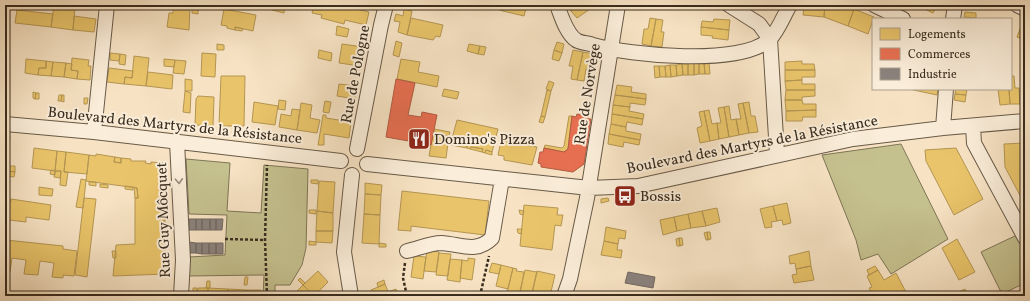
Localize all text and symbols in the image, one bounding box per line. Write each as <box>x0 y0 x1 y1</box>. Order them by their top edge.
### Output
legend <box>872 18 1012 90</box>
street label: Rue de Pologne <box>337 23 376 125</box>
text: Logements <box>908 27 966 43</box>
street label: Rue de Norvège <box>570 42 607 146</box>
text: Commerces <box>908 47 970 63</box>
text: Industrie <box>908 67 957 83</box>
street label: Boulevard des Martyrs de la Résistance <box>47 103 303 150</box>
street label: Boulevard des Martyrs de la Résistance <box>625 111 880 180</box>
restaurant icon: Domino's Pizza <box>406 126 432 152</box>
place label: Domino's Pizza <box>434 130 535 151</box>
street label: Rue Guy Môcquet <box>152 162 177 278</box>
one-way arrow <box>175 178 183 184</box>
bus stop icon: Bossis <box>612 183 638 209</box>
place label: Bossis <box>640 187 681 208</box>

